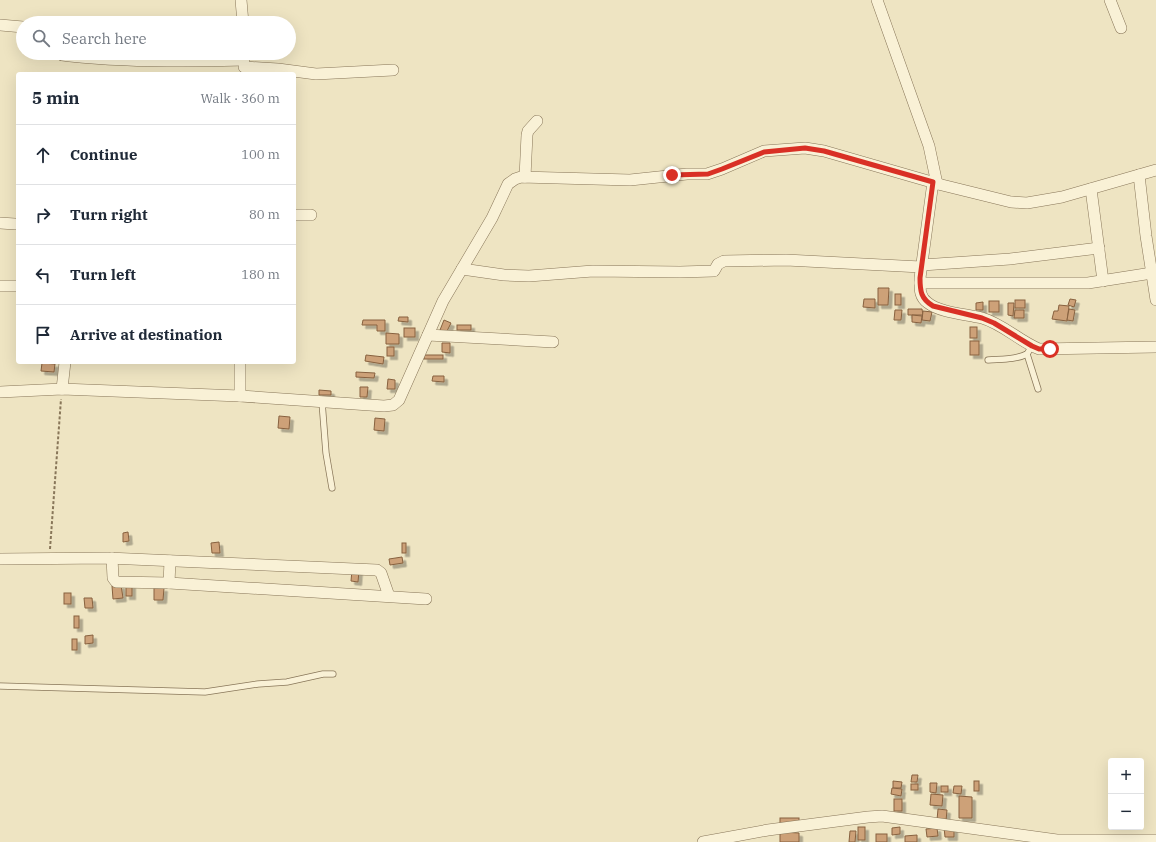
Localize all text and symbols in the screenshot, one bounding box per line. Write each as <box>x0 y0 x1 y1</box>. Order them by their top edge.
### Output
search box <box>16 16 296 60</box>
icon: search <box>30 27 52 49</box>
text: Search here <box>62 29 147 48</box>
text: 5 min <box>32 87 80 109</box>
text: Walk · 360 m <box>201 90 280 107</box>
icon: ahead <box>32 144 54 166</box>
text: Continue <box>70 145 137 164</box>
text: 100 m <box>241 146 280 163</box>
route end <box>663 166 681 184</box>
icon: right <box>32 204 54 226</box>
text: Turn right <box>70 205 148 224</box>
text: 80 m <box>249 206 280 223</box>
icon: left <box>32 264 54 286</box>
text: Turn left <box>70 265 136 284</box>
text: 180 m <box>241 266 280 283</box>
icon: arrive <box>32 324 54 346</box>
text: Arrive at destination <box>70 325 222 344</box>
route start <box>1041 340 1059 358</box>
map controls <box>1108 758 1144 830</box>
button: + <box>1108 758 1144 794</box>
button: − <box>1108 794 1144 830</box>

